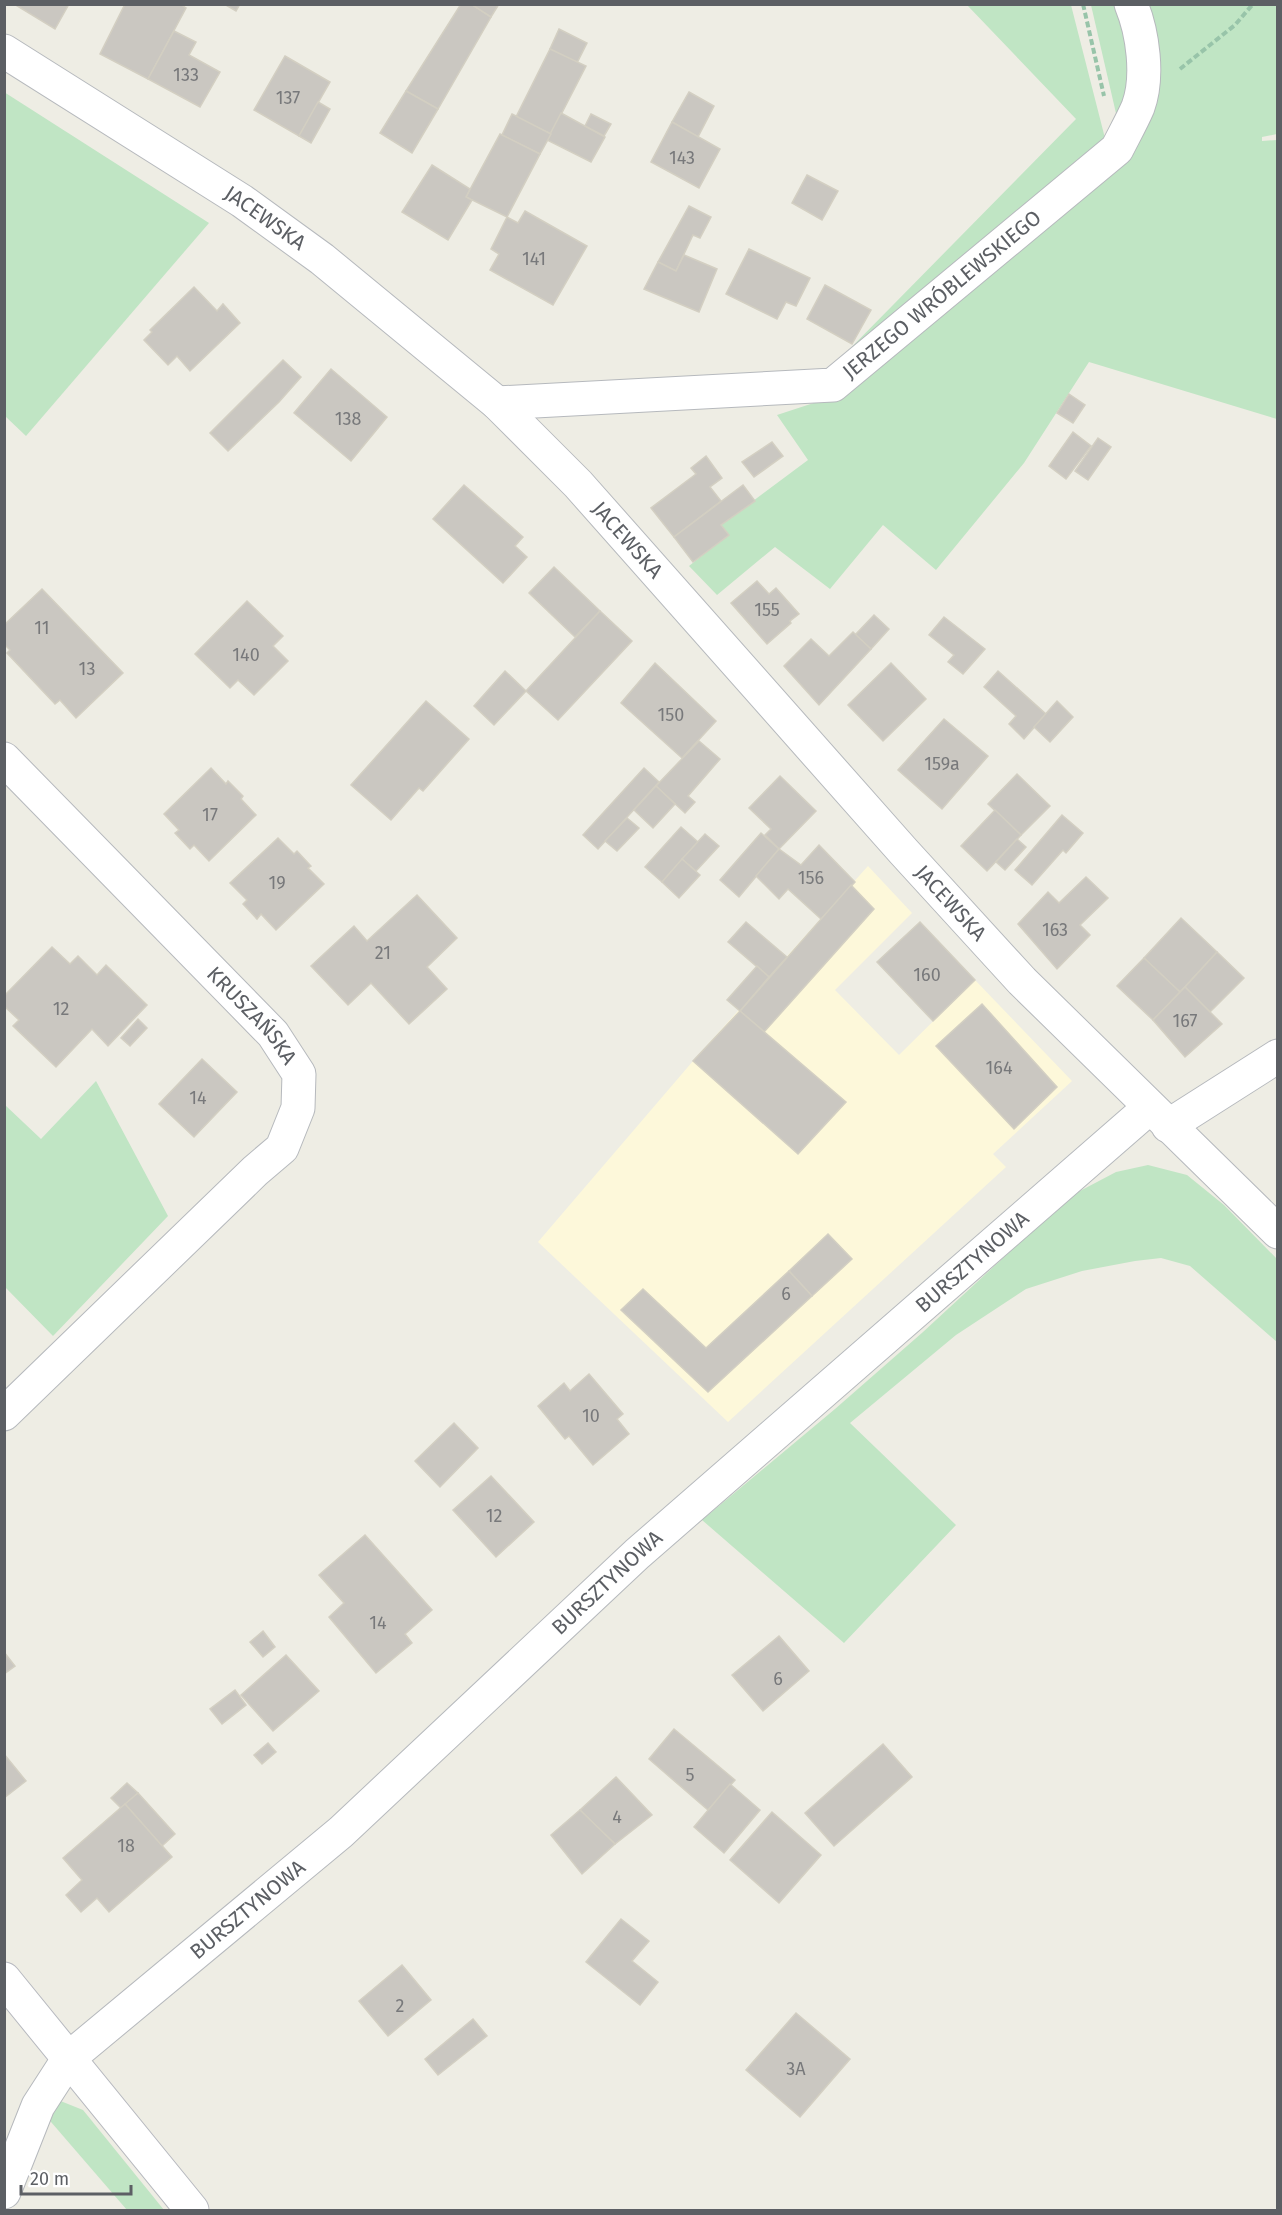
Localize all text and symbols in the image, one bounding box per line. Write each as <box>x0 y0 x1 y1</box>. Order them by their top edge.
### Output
house number: 133 <box>173 64 199 86</box>
house number: 137 <box>276 87 300 109</box>
house number: 143 <box>669 147 695 169</box>
street label: JACEWSKA <box>219 180 311 256</box>
street label: JERZEGO WRÓBLEWSKIEGO <box>837 205 1046 385</box>
house number: 141 <box>522 248 546 270</box>
house number: 138 <box>335 408 361 430</box>
street label: JACEWSKA <box>587 496 669 584</box>
house number: 155 <box>754 599 780 621</box>
house number: 11 <box>34 617 50 639</box>
house number: 140 <box>232 644 260 666</box>
house number: 13 <box>79 658 95 680</box>
house number: 150 <box>658 704 684 726</box>
house number: 159a <box>924 753 960 775</box>
house number: 17 <box>202 804 218 826</box>
street label: JACEWSKA <box>909 859 992 947</box>
house number: 156 <box>798 867 824 889</box>
house number: 19 <box>268 872 286 894</box>
house number: 163 <box>1042 919 1068 941</box>
house number: 21 <box>375 942 391 964</box>
street label: KRUSZAŃSKA <box>201 961 302 1069</box>
house number: 160 <box>913 964 941 986</box>
house number: 12 <box>53 998 69 1020</box>
house number: 167 <box>1173 1010 1197 1032</box>
house number: 164 <box>986 1057 1013 1079</box>
house number: 14 <box>189 1087 207 1109</box>
street label: BURSZTYNOWA <box>910 1206 1034 1318</box>
house number: 6 <box>781 1283 791 1305</box>
house number: 10 <box>582 1405 600 1427</box>
house number: 12 <box>486 1505 502 1527</box>
street label: BURSZTYNOWA <box>546 1525 668 1640</box>
house number: 14 <box>369 1612 387 1634</box>
house number: 6 <box>773 1668 783 1690</box>
house number: 5 <box>685 1764 695 1786</box>
house number: 4 <box>612 1806 622 1828</box>
house number: 18 <box>117 1835 135 1857</box>
street label: BURSZTYNOWA <box>185 1854 311 1965</box>
house number: 2 <box>396 1995 405 2017</box>
house number: 3A <box>786 2058 806 2080</box>
scale bar <box>21 2158 130 2196</box>
text: 20 m <box>30 2168 69 2190</box>

